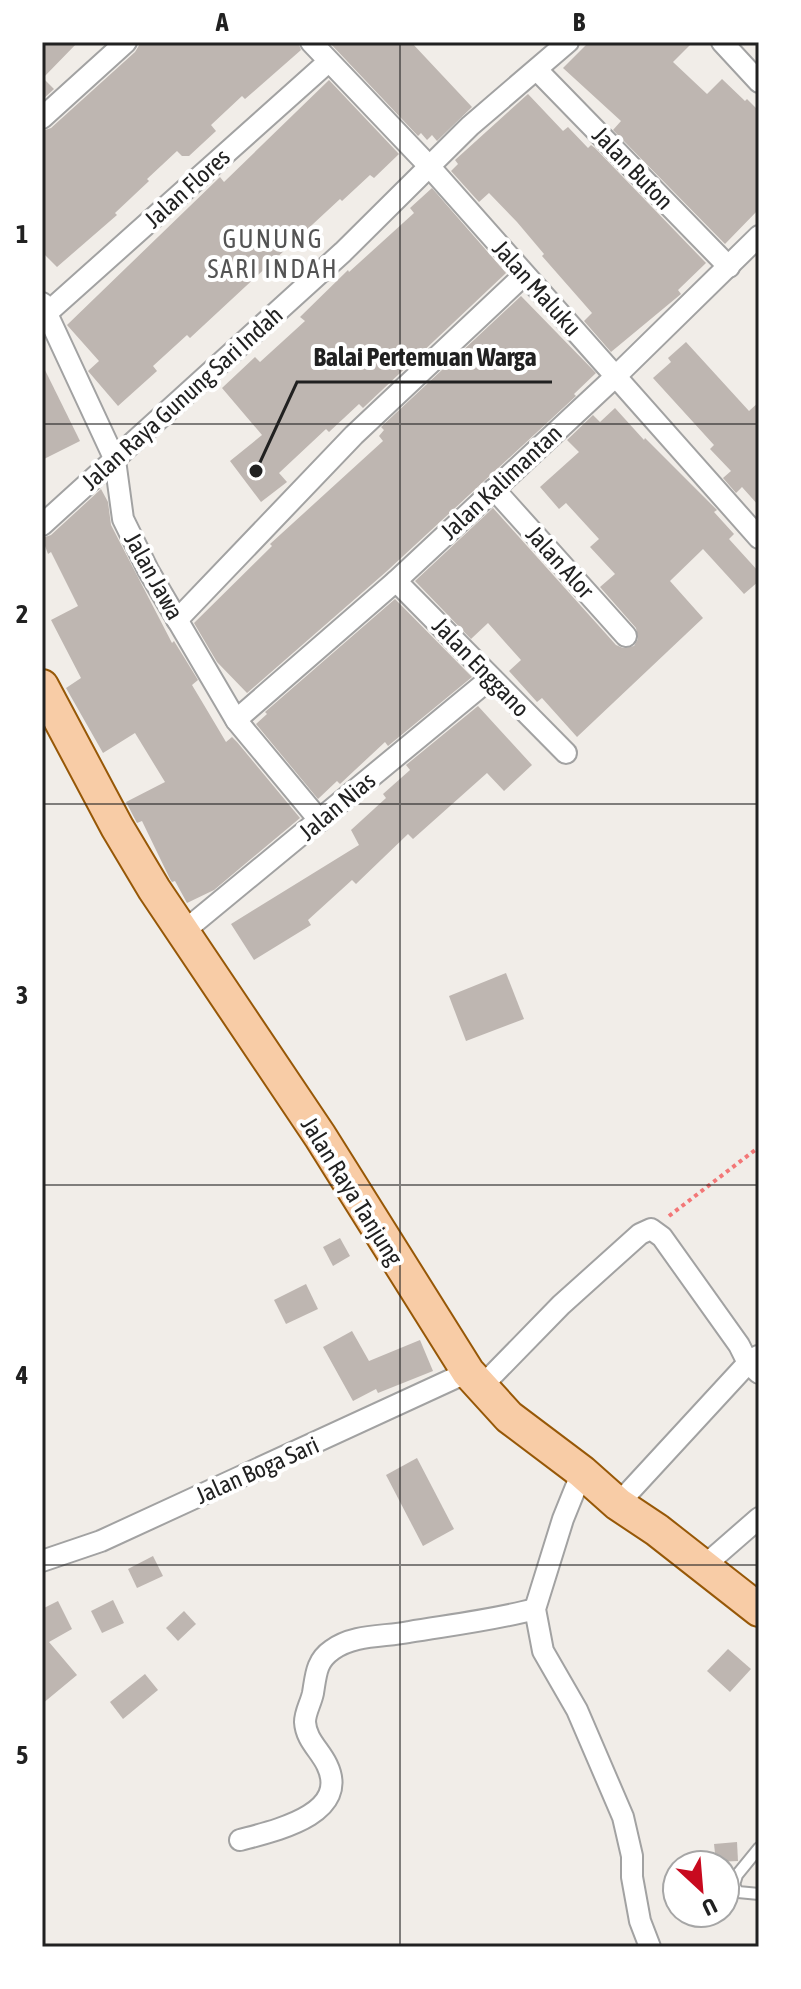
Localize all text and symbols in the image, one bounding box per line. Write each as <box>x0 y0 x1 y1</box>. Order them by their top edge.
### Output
text: A <box>215 7 229 37</box>
text: B <box>573 7 586 37</box>
street label: Jalan Buton <box>587 121 679 215</box>
street label: Jalan Flores <box>139 143 235 233</box>
text: 1 <box>16 219 28 249</box>
district label: GUNUNG SARI INDAH <box>207 224 339 284</box>
street label: Jalan Maluku <box>487 235 587 341</box>
street label: Jalan Raya Gunung Sari Indah <box>76 301 288 495</box>
callout: Balai Pertemuan Warga <box>297 332 552 382</box>
text: Balai Pertemuan Warga <box>313 342 537 372</box>
street label: Jalan Kalimantan <box>435 419 567 545</box>
street label: Jalan Alor <box>521 520 600 604</box>
street label: Jalan Jawa <box>119 528 189 624</box>
text: 2 <box>16 599 28 629</box>
street label: Jalan Enggano <box>427 612 535 722</box>
street label: Jalan Nias <box>294 767 380 845</box>
text: 3 <box>16 980 28 1010</box>
street label: Jalan Raya Tanjung <box>296 1112 409 1271</box>
text: 4 <box>15 1360 28 1390</box>
street label: Jalan Boga Sari <box>191 1431 323 1509</box>
text: 5 <box>16 1740 28 1770</box>
north arrow <box>661 1849 741 1929</box>
text: U <box>698 1892 721 1922</box>

